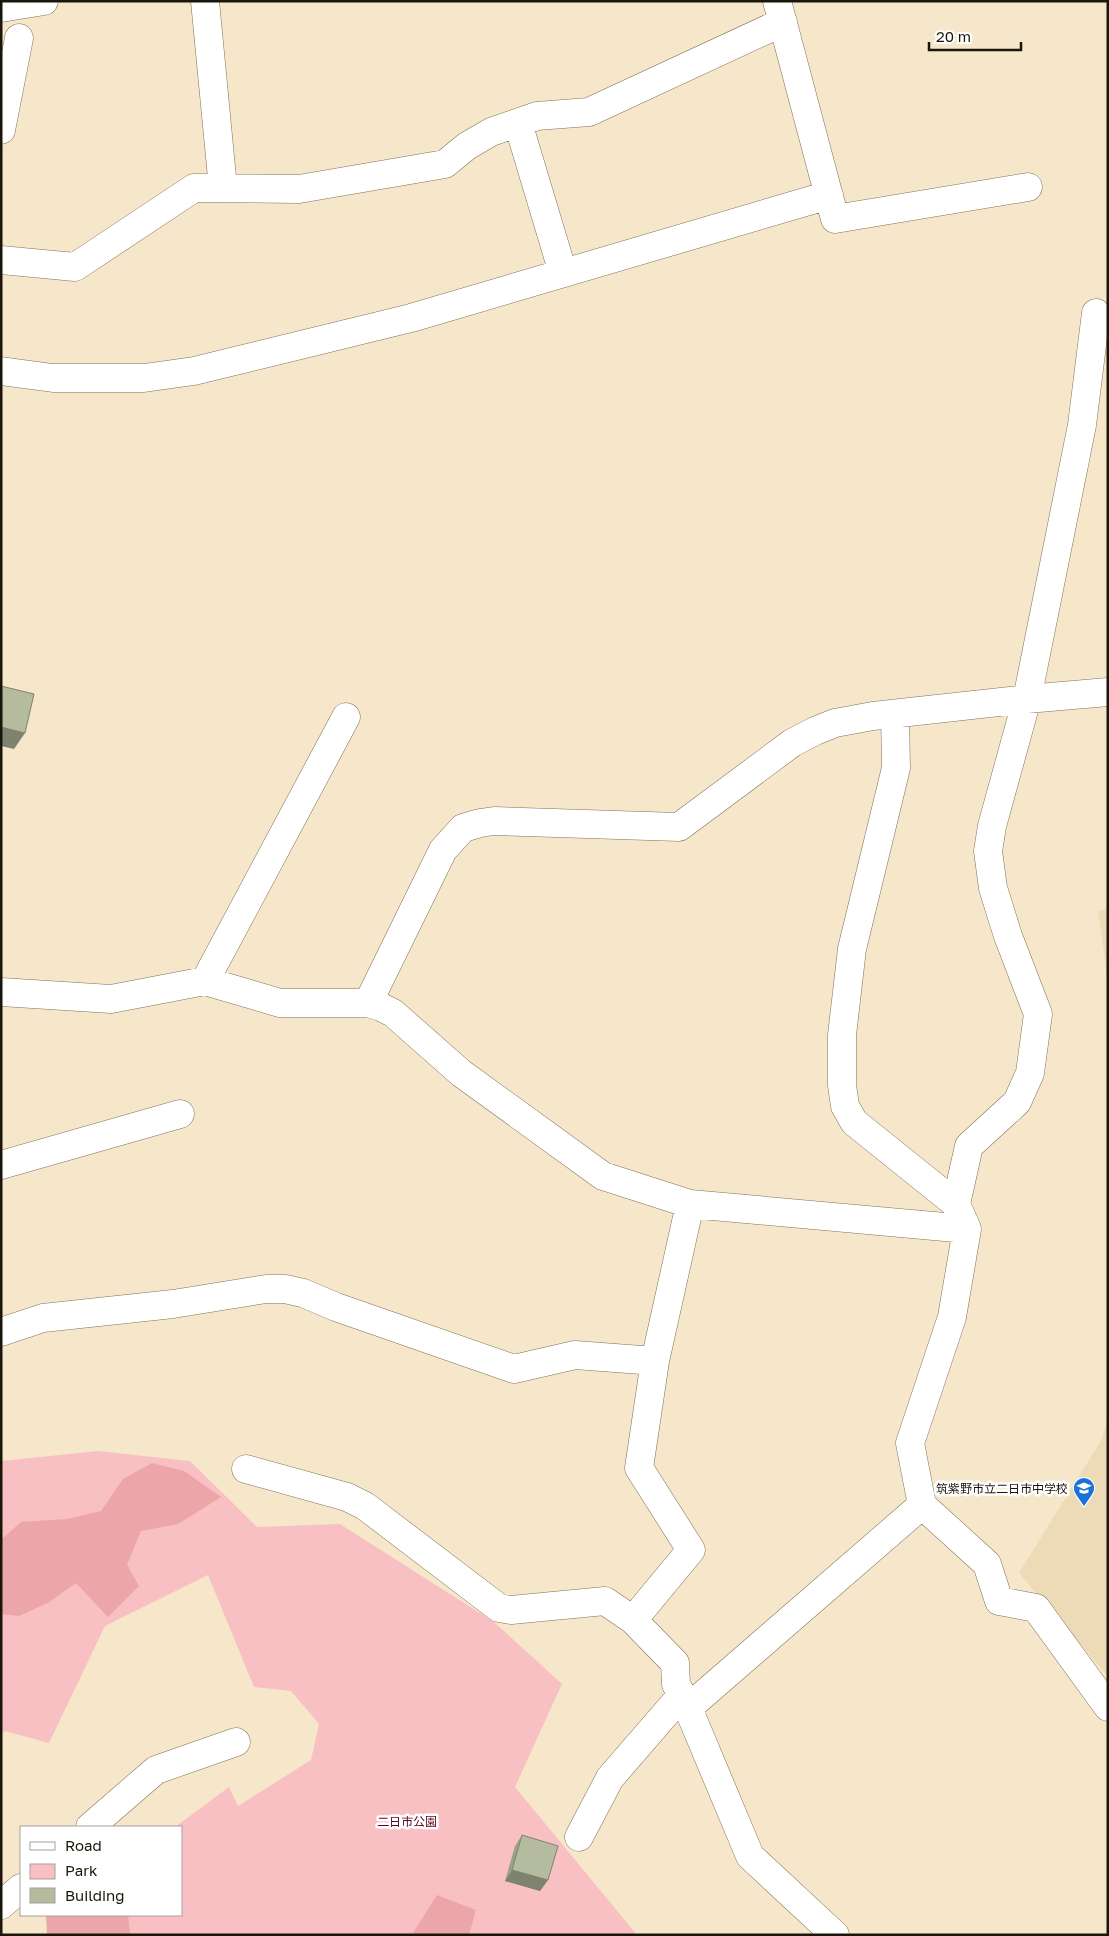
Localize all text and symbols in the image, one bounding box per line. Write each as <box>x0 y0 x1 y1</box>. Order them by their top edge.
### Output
scale bar <box>929 20 1022 52</box>
text: 20 m <box>936 27 971 45</box>
school or university icon: 筑紫野市立二日市中学校 <box>1072 1476 1096 1507</box>
place label: 筑紫野市立二日市中学校 <box>936 1481 1068 1496</box>
park label: 二日市公園 <box>377 1814 437 1829</box>
legend <box>20 1826 182 1916</box>
text: Road <box>65 1836 102 1854</box>
text: Park <box>65 1861 98 1879</box>
text: Building <box>65 1886 125 1904</box>

